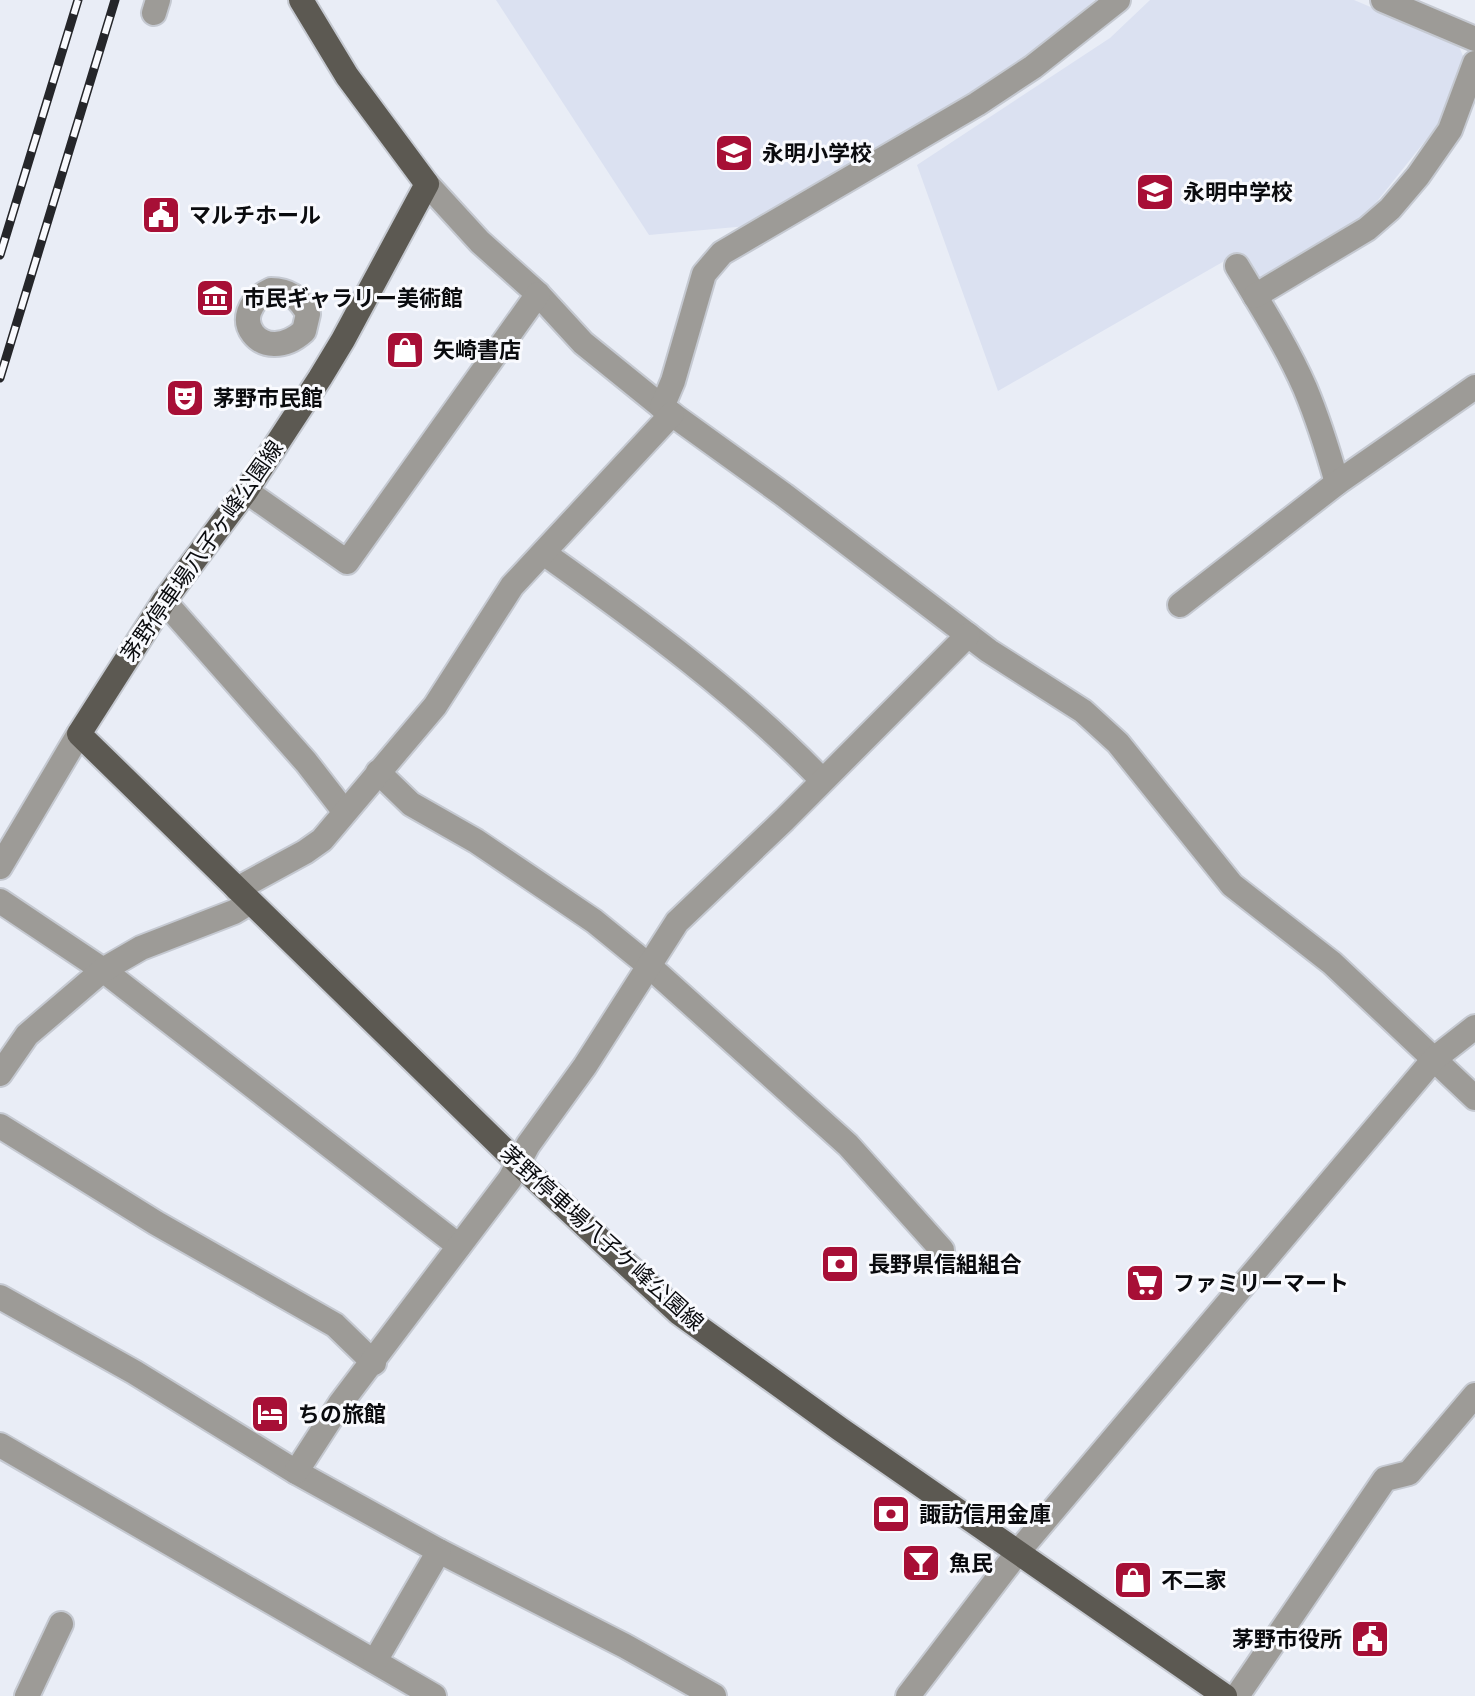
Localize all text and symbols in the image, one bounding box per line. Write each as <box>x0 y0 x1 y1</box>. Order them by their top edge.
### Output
school or university icon: 永明小学校 <box>713 132 755 174</box>
place label: 永明小学校 <box>762 141 872 166</box>
school or university icon: 永明中学校 <box>1134 171 1176 213</box>
place label: 永明中学校 <box>1183 180 1293 205</box>
public building icon: マルチホール <box>140 194 182 236</box>
place label: マルチホール <box>189 203 321 228</box>
museum icon: 市民ギャラリー美術館 <box>194 277 236 319</box>
place label: 市民ギャラリー美術館 <box>243 286 463 311</box>
shop icon: 矢崎書店 <box>384 329 426 371</box>
place label: 矢崎書店 <box>433 338 521 363</box>
theatre icon: 茅野市民館 <box>164 377 206 419</box>
place label: 茅野市民館 <box>213 386 323 411</box>
street label: 茅野停車場八子ヶ峰公園線 <box>116 436 288 666</box>
street label: 茅野停車場八子ケ峰公園線 <box>496 1140 708 1336</box>
bank icon: 長野県信組組合 <box>819 1243 861 1285</box>
place label: 長野県信組組合 <box>868 1252 1022 1277</box>
supermarket icon: ファミリーマート <box>1124 1262 1166 1304</box>
place label: ファミリーマート <box>1173 1271 1349 1296</box>
hotel icon: ちの旅館 <box>249 1393 291 1435</box>
place label: ちの旅館 <box>298 1402 386 1427</box>
bank icon: 諏訪信用金庫 <box>870 1493 912 1535</box>
place label: 諏訪信用金庫 <box>919 1502 1051 1527</box>
bar icon: 魚民 <box>900 1542 942 1584</box>
place label: 魚民 <box>949 1551 993 1576</box>
shop icon: 不二家 <box>1112 1559 1154 1601</box>
place label: 不二家 <box>1161 1568 1227 1593</box>
public building icon: 茅野市役所 <box>1349 1618 1391 1660</box>
place label: 茅野市役所 <box>1232 1627 1342 1652</box>

